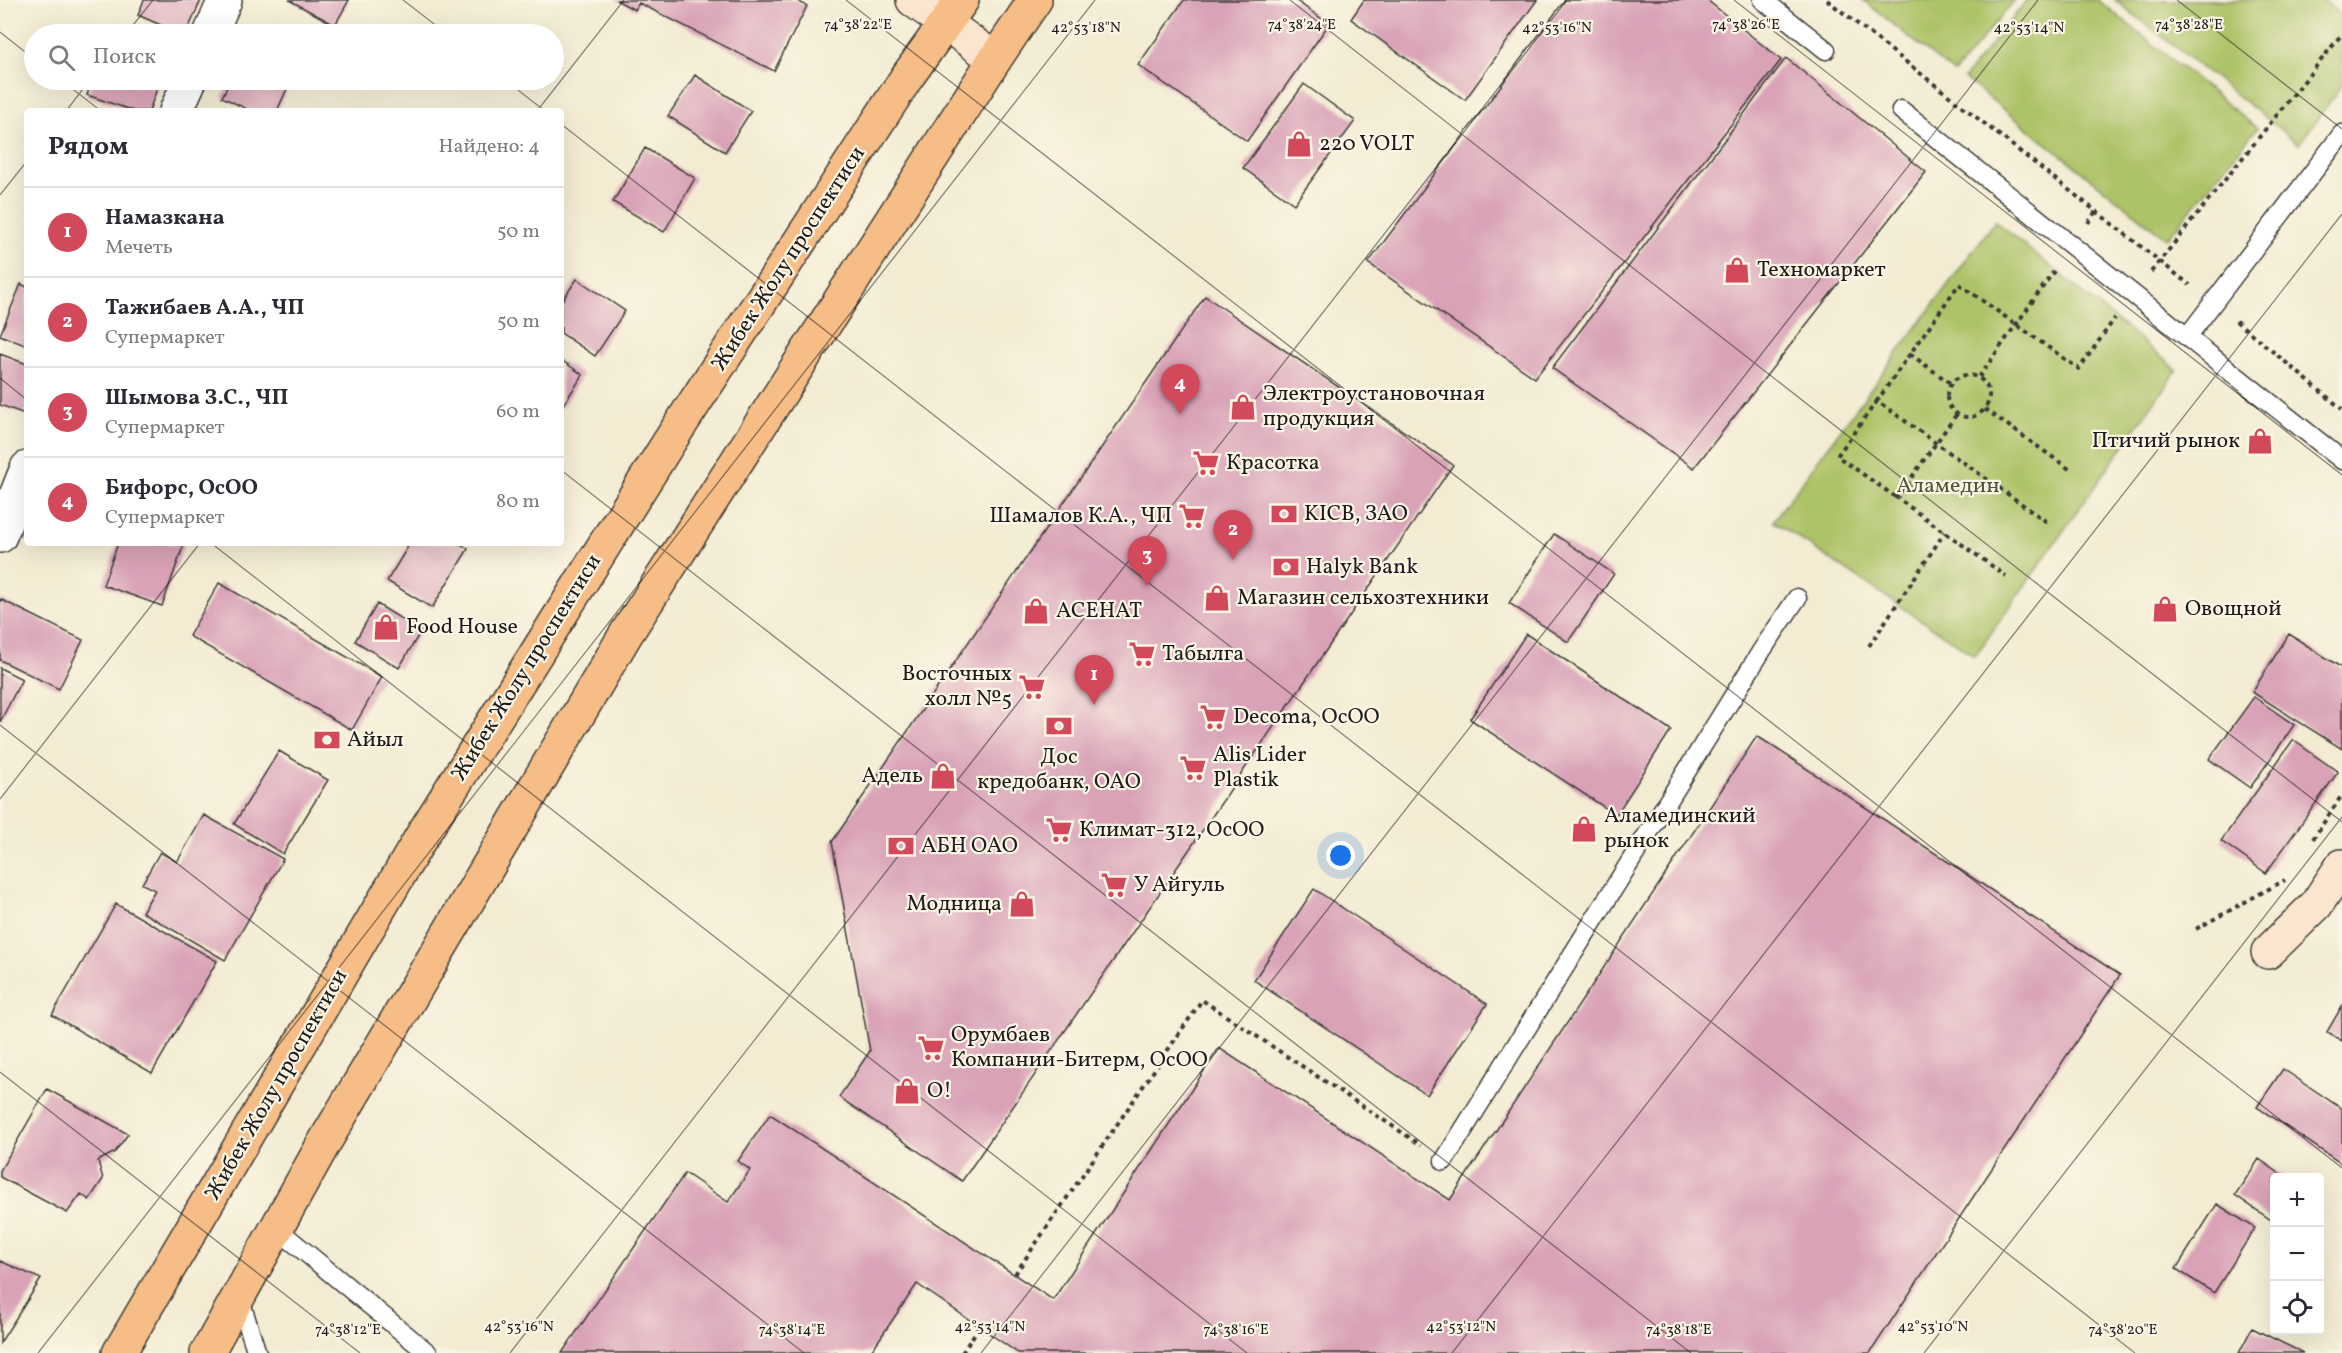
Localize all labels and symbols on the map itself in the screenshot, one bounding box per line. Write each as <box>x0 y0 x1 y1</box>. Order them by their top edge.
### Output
text: 74°38'22"E <box>824 15 892 36</box>
text: 74°38'24"E <box>1268 15 1336 36</box>
text: 74°38'26"E <box>1712 15 1780 36</box>
text: 74°38'28"E <box>2155 15 2223 36</box>
text: 42°53'18"N <box>1051 18 1121 39</box>
text: 42°53'16"N <box>1522 18 1592 39</box>
text: 42°53'14"N <box>1994 18 2064 39</box>
shop icon: 220 VOLT <box>1284 129 1314 159</box>
place label: 220 VOLT <box>1319 129 1415 160</box>
street label: Жибек Жолу проспектиси <box>705 141 873 377</box>
shop icon: Техномаркет <box>1722 255 1752 285</box>
place label: Техномаркет <box>1757 255 1886 286</box>
pin: 4 <box>1160 364 1200 414</box>
place label: Электроустановочная продукция <box>1263 379 1485 435</box>
shop icon: Электроустановочная продукция <box>1228 392 1258 422</box>
place label: Птичий рынок <box>2092 426 2240 457</box>
shop icon: Птичий рынок <box>2245 426 2275 456</box>
supermarket icon: Красотка <box>1191 448 1221 478</box>
place label: Красотка <box>1226 448 1320 479</box>
park label: Аламедин <box>1896 471 2000 502</box>
bank icon: KICB, ЗАО <box>1269 499 1299 529</box>
place label: KICB, ЗАО <box>1304 499 1408 530</box>
place label: Шамалов К.А., ЧП <box>989 501 1172 532</box>
supermarket icon: Шамалов К.А., ЧП <box>1177 501 1207 531</box>
pin: 2 <box>1214 510 1252 560</box>
pin: 3 <box>1128 536 1166 586</box>
street label: Жибек Жолу проспектиси <box>444 549 610 787</box>
bank icon: Halyk Bank <box>1271 552 1301 582</box>
place label: Halyk Bank <box>1306 552 1418 583</box>
shop icon: Магазин сельхозтехники <box>1202 583 1232 613</box>
place label: Магазин сельхозтехники <box>1237 583 1489 614</box>
shop icon: Овощной <box>2150 594 2180 624</box>
place label: Овощной <box>2185 594 2282 625</box>
shop icon: АСЕНАТ <box>1021 596 1051 626</box>
place label: АСЕНАТ <box>1056 596 1142 627</box>
shop icon: Food House <box>371 612 401 642</box>
place label: Food House <box>406 612 518 643</box>
supermarket icon: Табылга <box>1127 639 1157 669</box>
place label: Табылга <box>1162 639 1244 670</box>
pin: 1 <box>1074 656 1114 705</box>
place label: Восточных холл №5 <box>902 659 1012 715</box>
supermarket icon: Восточных холл №5 <box>1017 672 1047 702</box>
supermarket icon: Decoma, OcOO <box>1198 702 1228 732</box>
place label: Decoma, OcOO <box>1233 702 1380 733</box>
bank icon: Дос кредобанк, ОАО <box>1044 711 1074 741</box>
bank icon: Айыл <box>312 725 342 755</box>
place label: Айыл <box>347 725 403 756</box>
place label: Alis Lider Plastik <box>1213 740 1307 796</box>
place label: Дос кредобанк, ОАО <box>977 742 1141 798</box>
supermarket icon: Alis Lider Plastik <box>1178 753 1208 783</box>
place label: Адель <box>862 761 923 792</box>
shop icon: Адель <box>928 761 958 791</box>
place label: Аламединский рынок <box>1604 801 1756 857</box>
shop icon: Аламединский рынок <box>1569 814 1599 844</box>
supermarket icon: Климат-312, ОсОО <box>1044 815 1074 845</box>
place label: Климат-312, ОсОО <box>1079 815 1264 846</box>
bank icon: АБН ОАО <box>886 831 916 861</box>
place label: АБН ОАО <box>921 831 1018 862</box>
your location <box>1326 841 1355 870</box>
supermarket icon: У Айгуль <box>1099 870 1129 900</box>
place label: У Айгуль <box>1134 870 1225 901</box>
place label: Модница <box>906 889 1002 920</box>
shop icon: Модница <box>1007 889 1037 919</box>
street label: Жибек Жолу проспектиси <box>198 964 356 1206</box>
place label: Орумбаев Компании-Битерм, ОсОО <box>951 1020 1208 1076</box>
supermarket icon: Орумбаев Компании-Битерм, ОсОО <box>916 1033 946 1063</box>
shop icon: О! <box>892 1076 922 1106</box>
place label: О! <box>927 1076 952 1107</box>
text: 42°53'16"N <box>484 1317 554 1338</box>
text: 42°53'14"N <box>955 1317 1025 1338</box>
text: 42°53'12"N <box>1426 1317 1496 1338</box>
text: 42°53'10"N <box>1897 1317 1969 1338</box>
text: 74°38'12"E <box>315 1320 381 1341</box>
text: 74°38'14"E <box>759 1320 825 1341</box>
text: 74°38'16"E <box>1203 1320 1269 1341</box>
text: 74°38'18"E <box>1646 1320 1712 1341</box>
text: 74°38'20"E <box>2089 1320 2157 1341</box>

